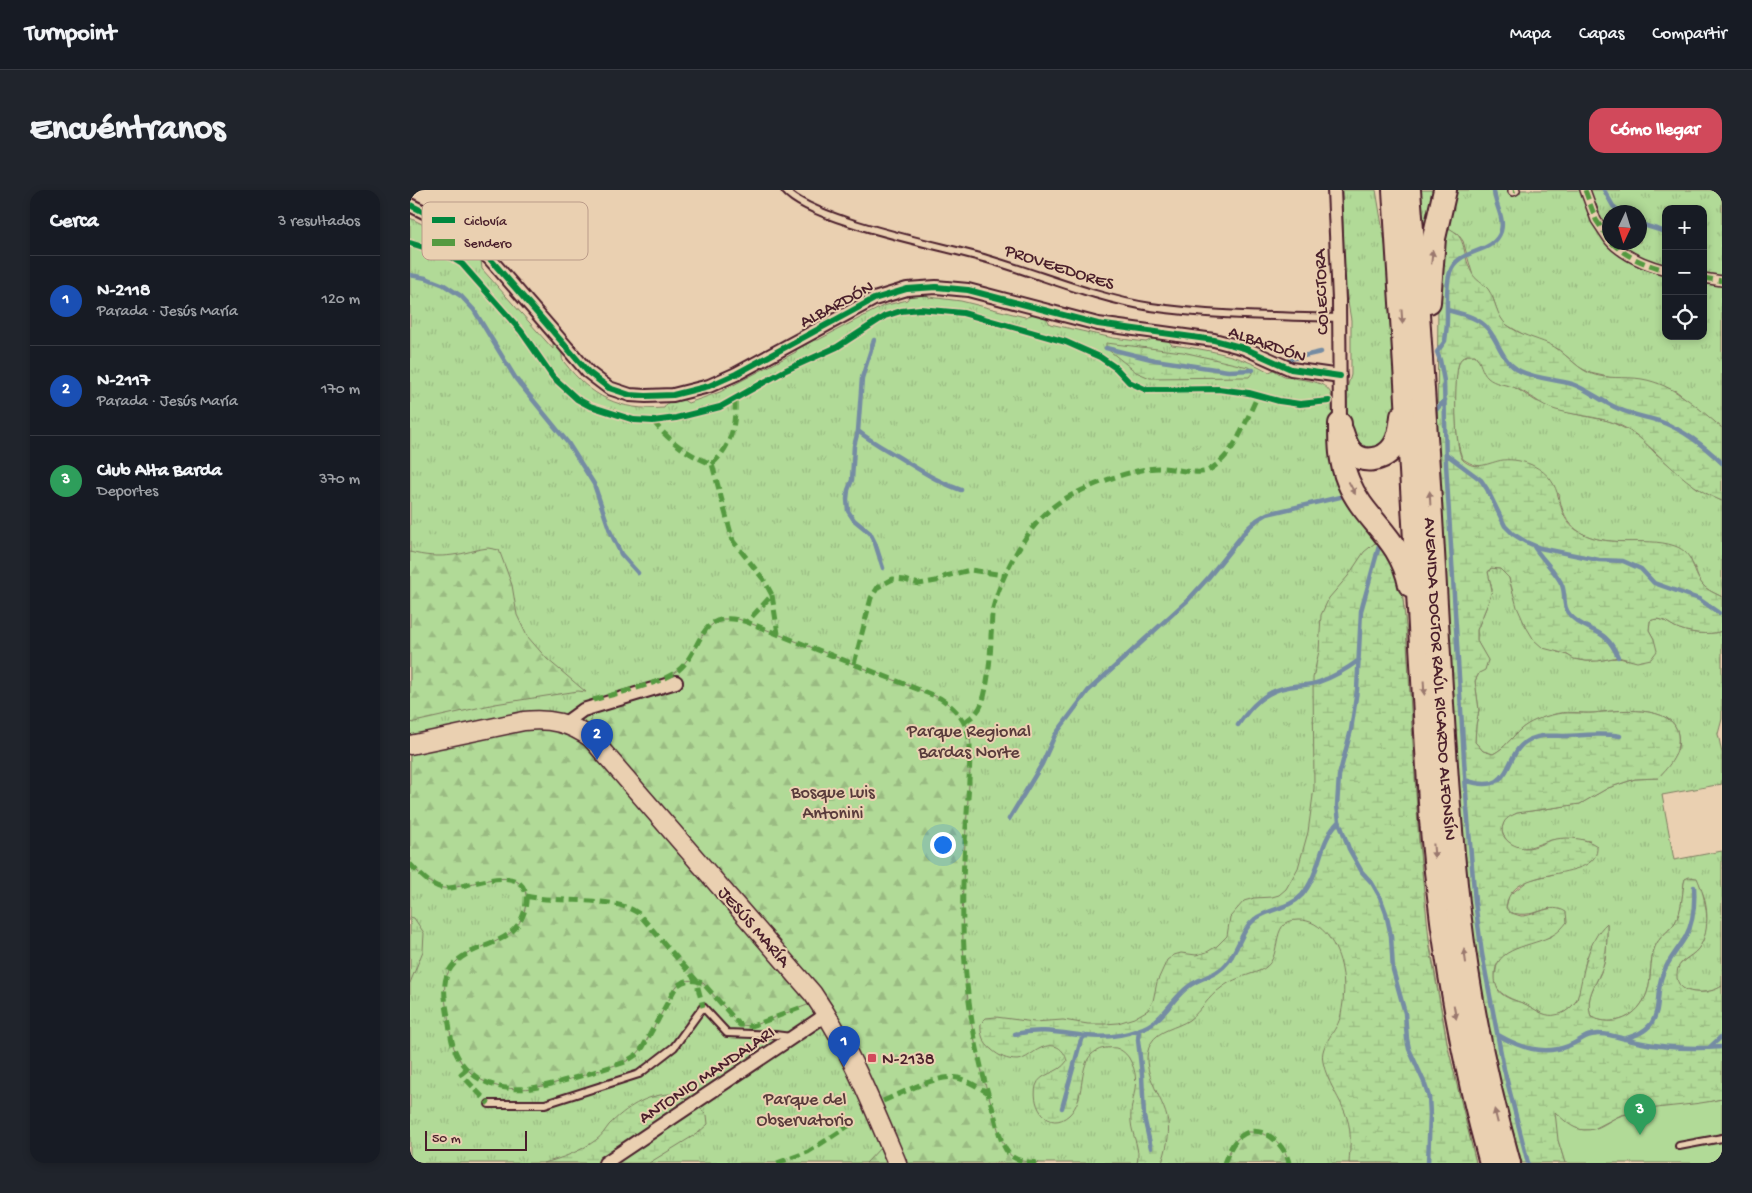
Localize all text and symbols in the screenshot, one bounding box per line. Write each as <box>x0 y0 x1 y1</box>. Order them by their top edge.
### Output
text: Turnpoint <box>25 20 116 49</box>
text: Mapa <box>1510 24 1551 45</box>
text: Capas <box>1579 24 1624 45</box>
text: Compartir <box>1652 24 1727 45</box>
button: Cómo llegar <box>1589 108 1722 153</box>
text: Encuéntranos <box>30 110 225 151</box>
legend <box>422 202 588 260</box>
north arrow <box>1602 205 1647 250</box>
map controls <box>1662 205 1707 340</box>
button: + <box>1662 205 1707 250</box>
text: Cerca <box>50 210 98 235</box>
text: 3 resultados <box>278 213 360 232</box>
text: Ciclovía <box>464 214 508 231</box>
text: Sendero <box>464 236 512 253</box>
street label: PROVEEDORES <box>1001 240 1117 296</box>
street label: COLECTORA <box>1310 247 1334 335</box>
one-way arrow <box>1428 248 1436 264</box>
button: − <box>1662 250 1707 295</box>
street label: ALBARDÓN <box>797 277 878 333</box>
text: N-2118 <box>97 280 150 303</box>
text: 1 <box>63 291 69 310</box>
text: 120 m <box>321 291 360 310</box>
button: locate <box>1662 295 1707 340</box>
text: Parada · Jesús María <box>97 303 238 322</box>
one-way arrow <box>1398 309 1406 325</box>
street label: ALBARDÓN <box>1226 322 1309 368</box>
text: N-2117 <box>97 370 150 393</box>
text: 2 <box>62 381 70 400</box>
text: 170 m <box>321 381 360 400</box>
text: Parada · Jesús María <box>97 393 238 412</box>
text: Club Alta Barda <box>97 460 222 483</box>
text: 3 <box>62 471 70 490</box>
text: 370 m <box>319 471 360 490</box>
one-way arrow <box>1348 481 1356 495</box>
text: Deportes <box>97 483 158 502</box>
one-way arrow <box>1426 490 1434 506</box>
street label: AVENIDA DOCTOR RAÚL RICARDO ALFONSÍN <box>1418 517 1460 842</box>
one-way arrow <box>1421 681 1429 697</box>
pin: 2 <box>581 719 613 760</box>
park label: Parque Regional Bardas Norte <box>906 722 1031 764</box>
park label: Bosque Luis Antonini <box>790 783 876 825</box>
your location <box>930 832 956 858</box>
one-way arrow <box>1430 843 1438 859</box>
street label: JESÚS MARÍA <box>713 883 795 973</box>
one-way arrow <box>1461 948 1469 964</box>
one-way arrow <box>1451 1004 1459 1020</box>
street label: ANTONIO MANDALARI <box>635 1023 779 1129</box>
pin: 1 <box>828 1026 860 1067</box>
place label: N-2138 <box>882 1050 935 1071</box>
marker: N-2138 <box>866 1052 878 1064</box>
park label: Parque del Observatorio <box>757 1090 853 1132</box>
pin: 3 <box>1624 1094 1656 1135</box>
one-way arrow <box>1492 1108 1500 1123</box>
scale bar <box>425 1128 528 1151</box>
text: 50 m <box>432 1131 461 1148</box>

